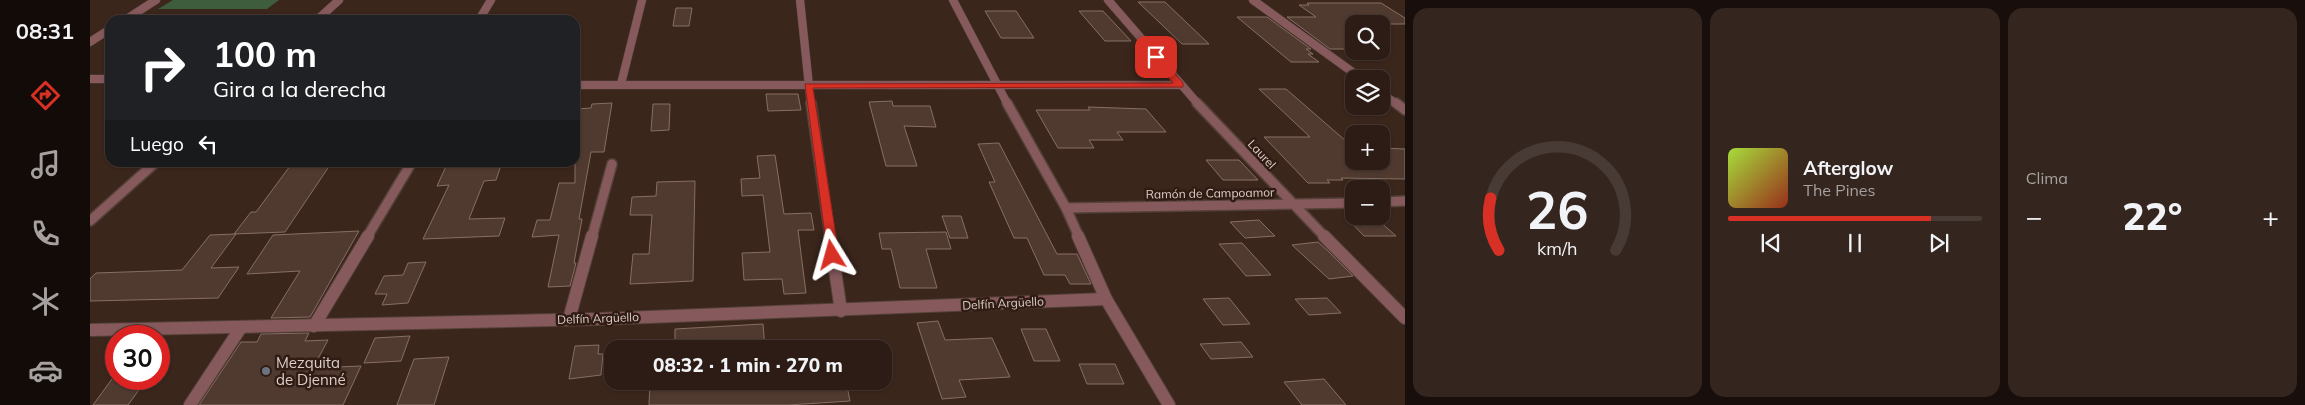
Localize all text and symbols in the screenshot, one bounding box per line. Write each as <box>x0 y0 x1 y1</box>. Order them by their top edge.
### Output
map controls <box>1345 15 1390 225</box>
button: search <box>1345 15 1390 60</box>
text: 08:31 <box>16 17 74 45</box>
text: 100 m <box>213 32 317 76</box>
icon: right <box>130 35 195 100</box>
pin <box>1135 36 1177 78</box>
icon: arrive <box>1142 43 1170 71</box>
button: layers <box>1345 70 1390 115</box>
text: Gira a la derecha <box>213 75 386 103</box>
icon: directions <box>28 78 63 113</box>
button: + <box>1345 125 1390 170</box>
icon: left <box>194 130 222 158</box>
text: Luego <box>130 132 184 156</box>
street label: Laurel <box>1245 136 1279 172</box>
icon: music <box>28 147 63 182</box>
text: Afterglow <box>1803 156 1893 180</box>
text: Clima <box>2026 168 2068 188</box>
text: 26 <box>1526 177 1589 242</box>
button: − <box>1345 180 1390 225</box>
text: The Pines <box>1803 180 1876 200</box>
street label: Ramón de Campoamor <box>1146 184 1275 202</box>
text: 22° <box>2122 192 2182 240</box>
text: − <box>2026 199 2042 234</box>
text: + <box>2262 199 2279 234</box>
icon: phone <box>28 216 63 251</box>
position arrow <box>805 228 857 280</box>
icon: previous <box>1757 229 1785 257</box>
icon: pause <box>1841 229 1869 257</box>
icon: next <box>1925 229 1953 257</box>
text: km/h <box>1537 237 1578 259</box>
icon: climate <box>28 284 63 319</box>
street label: Delfín Argüello <box>962 293 1044 313</box>
street label: Delfín Argüello <box>557 309 639 327</box>
speed limit sign: 30 <box>105 325 170 390</box>
icon: car <box>28 353 63 388</box>
place label: Mezquita de Djenné <box>276 353 346 389</box>
text: 08:32 · 1 min · 270 m <box>653 353 843 377</box>
marker: Mezquita de Djenné <box>260 365 272 377</box>

